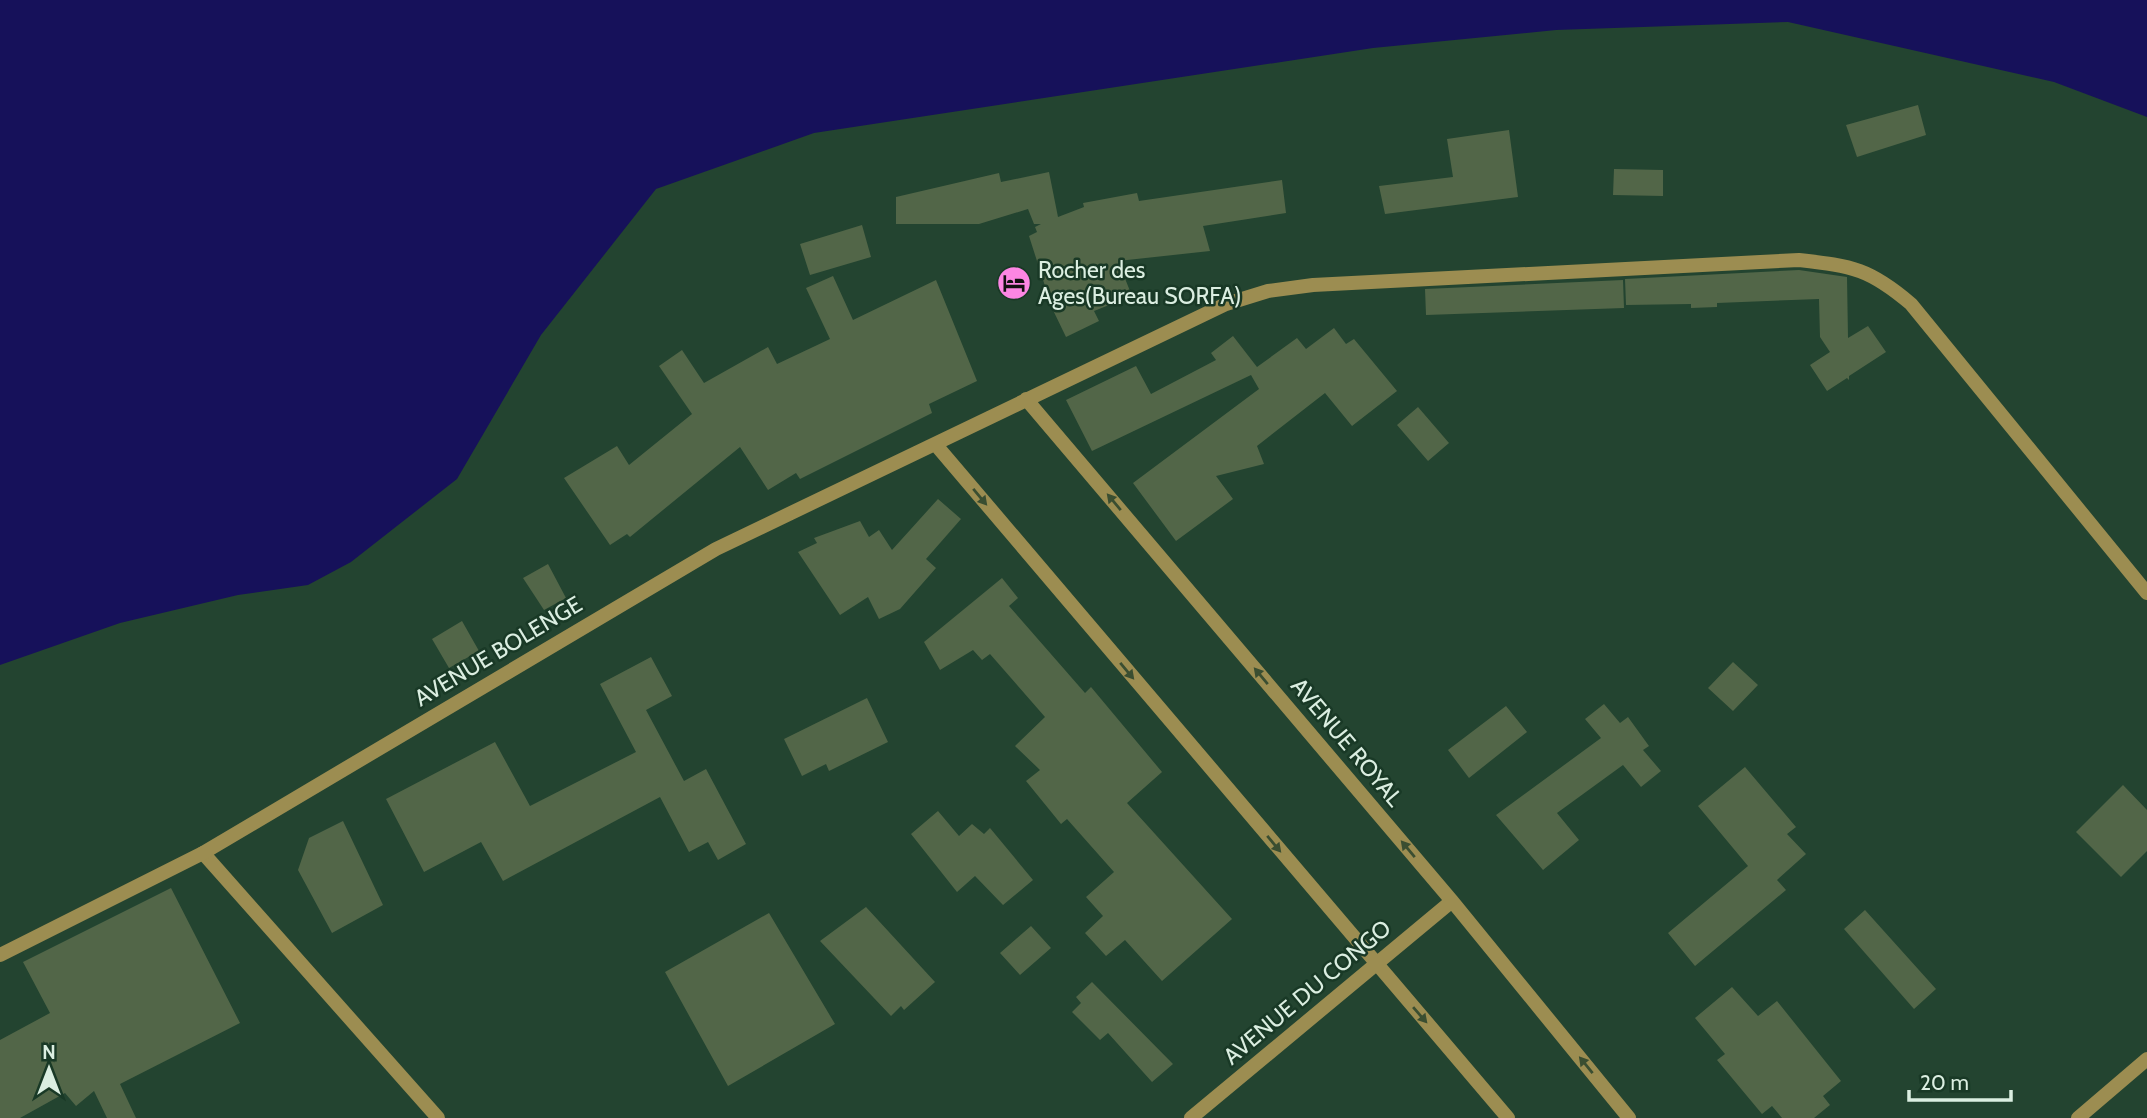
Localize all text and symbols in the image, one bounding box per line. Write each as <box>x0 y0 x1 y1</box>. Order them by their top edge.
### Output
place label: Rocher des Ages(Bureau SORFA) <box>1038 256 1242 310</box>
hotel icon: Rocher des Ages(Bureau SORFA) <box>995 264 1033 302</box>
one-way arrow <box>972 488 988 506</box>
one-way arrow <box>1106 494 1121 512</box>
street label: AVENUE BOLENGE <box>409 590 587 712</box>
one-way arrow <box>1119 662 1134 679</box>
one-way arrow <box>1254 667 1269 684</box>
street label: AVENUE ROYAL <box>1285 672 1409 812</box>
one-way arrow <box>1267 835 1282 853</box>
one-way arrow <box>1400 840 1416 858</box>
street label: AVENUE DU CONGO <box>1218 914 1396 1070</box>
one-way arrow <box>1412 1006 1428 1024</box>
north arrow <box>14 1034 84 1104</box>
text: N <box>42 1041 56 1064</box>
one-way arrow <box>1578 1057 1593 1075</box>
scale bar <box>1909 1058 2010 1102</box>
text: 20 m <box>1920 1070 1969 1095</box>

